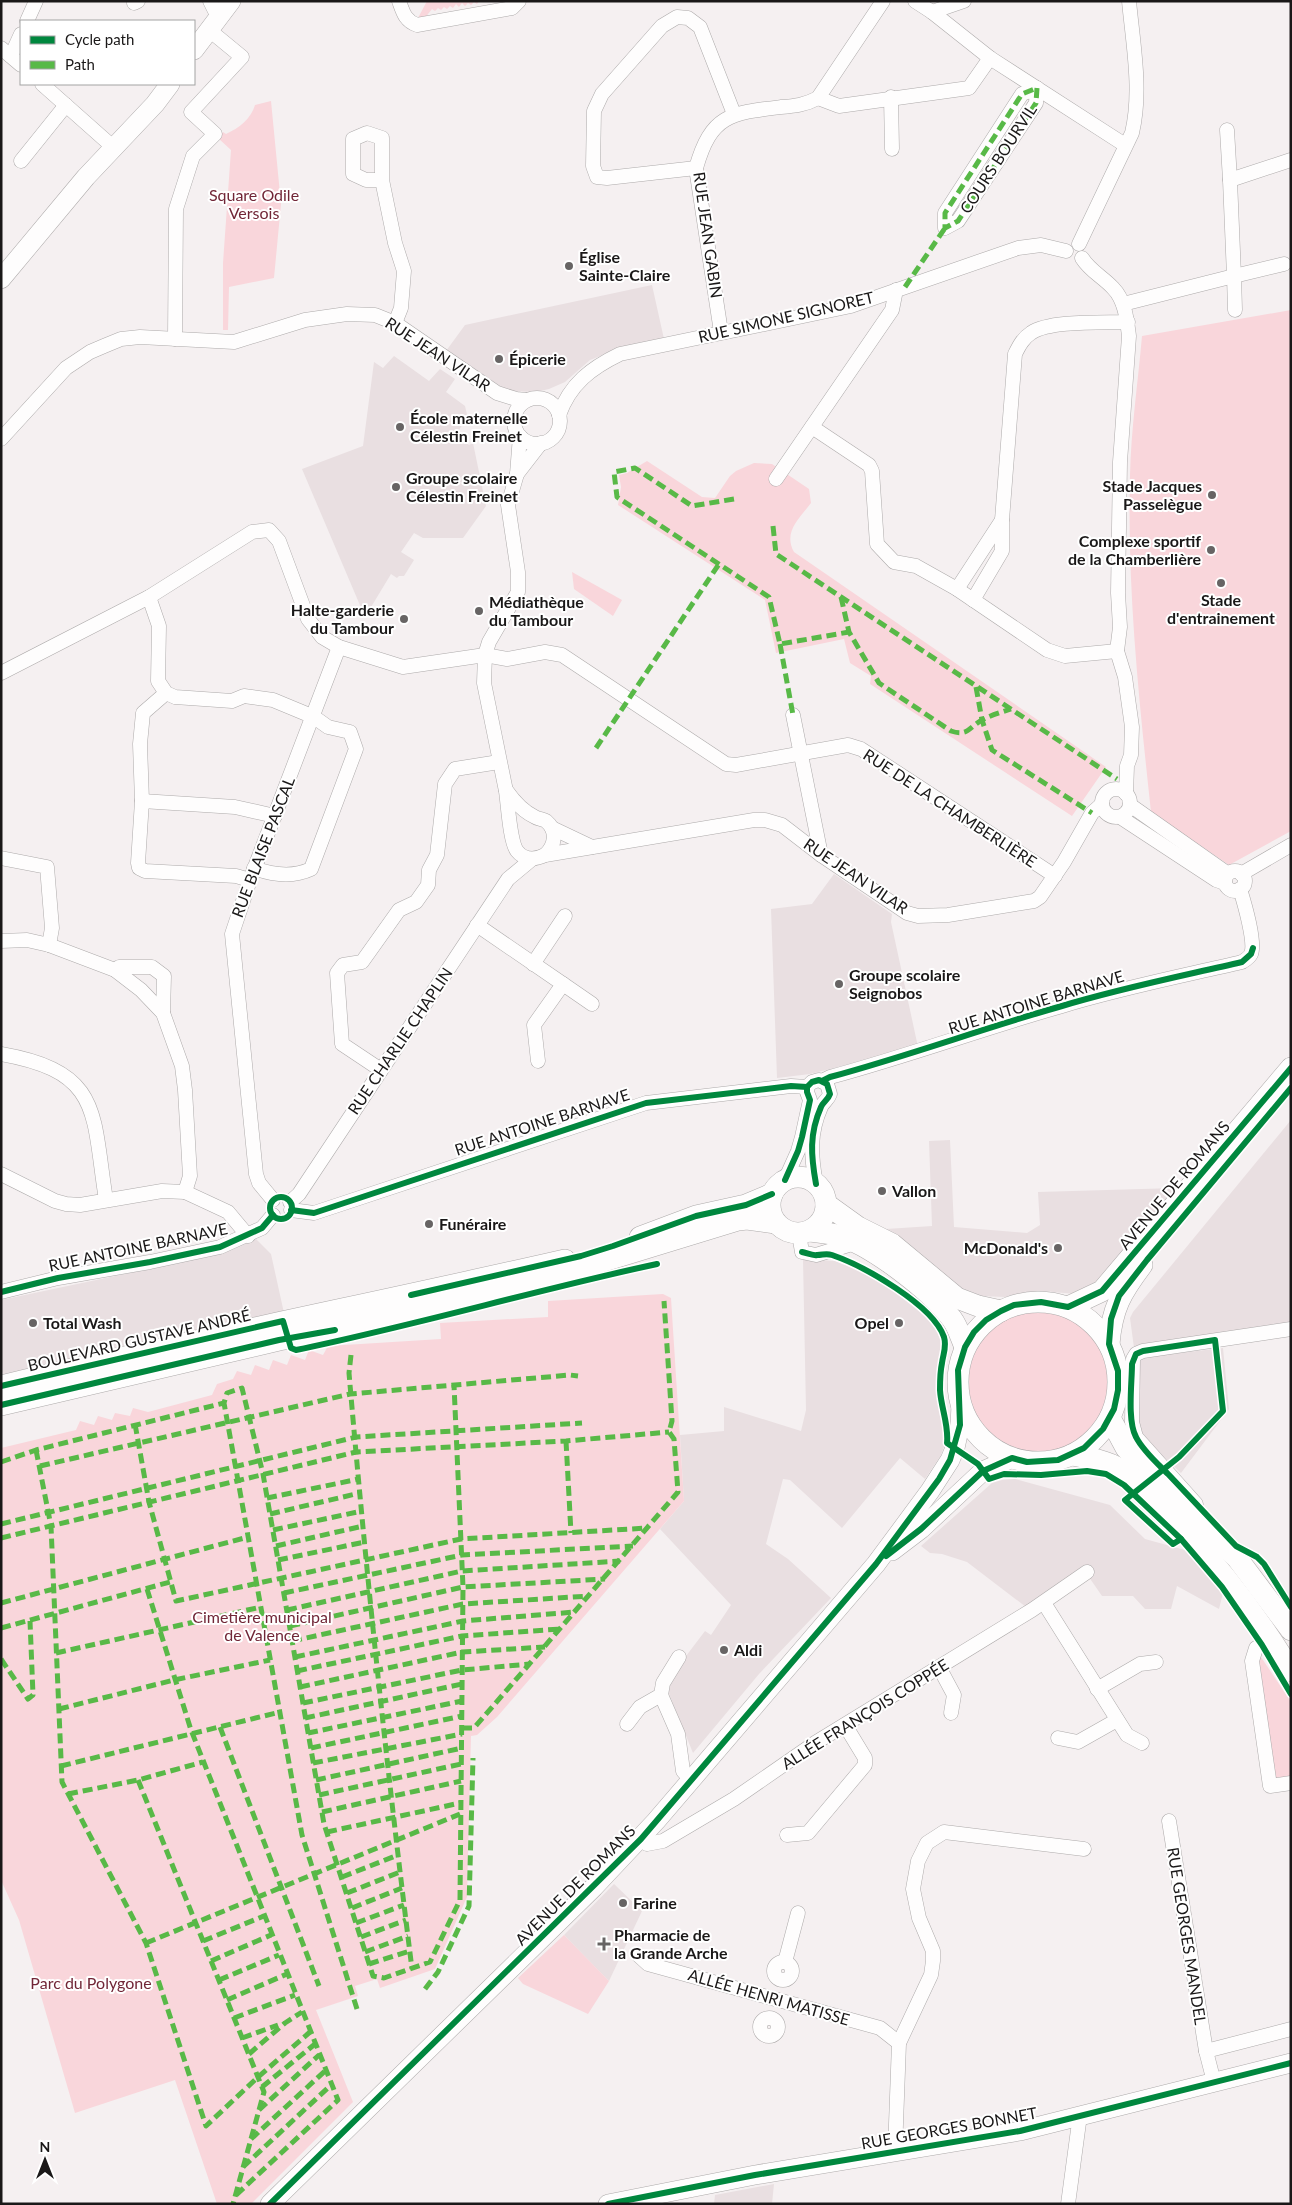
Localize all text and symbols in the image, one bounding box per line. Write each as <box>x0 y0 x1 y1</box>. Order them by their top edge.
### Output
legend <box>20 20 195 85</box>
text: Cycle path <box>65 30 134 48</box>
text: Path <box>65 55 95 73</box>
street label: COURS BOURVIL <box>955 101 1040 217</box>
street label: RUE JEAN GABIN <box>690 171 727 299</box>
park label: Square Odile Versois <box>209 185 299 222</box>
place label: Église Sainte-Claire <box>579 247 671 284</box>
marker: Église Sainte-Claire <box>563 260 575 272</box>
street label: RUE SIMONE SIGNORET <box>696 287 876 346</box>
street label: RUE JEAN VILAR <box>382 313 494 395</box>
place label: Épicerie <box>509 349 566 368</box>
marker: Épicerie <box>493 353 505 365</box>
place label: École maternelle Célestin Freinet <box>410 408 528 445</box>
marker: École maternelle Célestin Freinet <box>394 421 406 433</box>
place label: Groupe scolaire Célestin Freinet <box>406 468 518 505</box>
place label: Stade Jacques Passelègue <box>1102 476 1202 513</box>
marker: Groupe scolaire Célestin Freinet <box>390 481 402 493</box>
marker: Stade Jacques Passelègue <box>1206 489 1218 501</box>
place label: Complexe sportif de la Chamberlière <box>1068 531 1201 568</box>
marker: Complexe sportif de la Chamberlière <box>1205 544 1217 556</box>
marker: Stade d'entrainement <box>1215 577 1227 589</box>
place label: Stade d'entrainement <box>1167 590 1275 627</box>
place label: Médiathèque du Tambour <box>489 592 584 629</box>
place label: Halte-garderie du Tambour <box>291 600 394 637</box>
marker: Médiathèque du Tambour <box>473 605 485 617</box>
marker: Halte-garderie du Tambour <box>398 613 410 625</box>
street label: RUE DE LA CHAMBERLIÈRE <box>860 744 1040 871</box>
street label: RUE BLAISE PASCAL <box>227 774 298 920</box>
street label: RUE JEAN VILAR <box>801 834 912 917</box>
street label: RUE CHARLIE CHAPLIN <box>343 964 456 1118</box>
place label: Groupe scolaire Seignobos <box>849 965 961 1002</box>
street label: RUE ANTOINE BARNAVE <box>946 966 1126 1037</box>
marker: Groupe scolaire Seignobos <box>833 978 845 990</box>
street label: RUE ANTOINE BARNAVE <box>452 1084 632 1159</box>
street label: AVENUE DE ROMANS <box>1114 1116 1233 1253</box>
place label: Vallon <box>891 1181 936 1200</box>
marker: Vallon <box>876 1185 888 1197</box>
place label: Funéraire <box>439 1214 507 1233</box>
street label: RUE ANTOINE BARNAVE <box>47 1218 229 1275</box>
marker: Funéraire <box>423 1218 435 1230</box>
place label: McDonald's <box>964 1238 1048 1257</box>
marker: McDonald's <box>1052 1242 1064 1254</box>
street label: BOULEVARD GUSTAVE ANDRÉ <box>26 1305 252 1374</box>
place label: Total Wash <box>43 1313 122 1332</box>
place label: Opel <box>855 1313 889 1332</box>
marker: Total Wash <box>27 1317 39 1329</box>
marker: Opel <box>893 1317 905 1329</box>
park label: Cimetière municipal de Valence <box>192 1607 332 1644</box>
place label: Aldi <box>733 1640 762 1659</box>
marker: Aldi <box>718 1644 730 1656</box>
street label: ALLÉE FRANÇOIS COPPÉE <box>778 1654 952 1773</box>
street label: AVENUE DE ROMANS <box>511 1821 639 1949</box>
street label: RUE GEORGES MANDEL <box>1164 1846 1211 2026</box>
place label: Farine <box>633 1893 677 1912</box>
marker: Farine <box>617 1897 629 1909</box>
place label: Pharmacie de la Grande Arche <box>614 1925 728 1962</box>
marker: Pharmacie de la Grande Arche <box>598 1938 610 1950</box>
street label: ALLÉE HENRI MATISSE <box>686 1964 852 2029</box>
park label: Parc du Polygone <box>30 1973 152 1992</box>
street label: RUE GEORGES BONNET <box>859 2103 1039 2152</box>
north arrow <box>20 2135 70 2185</box>
text: N <box>40 2138 50 2155</box>

